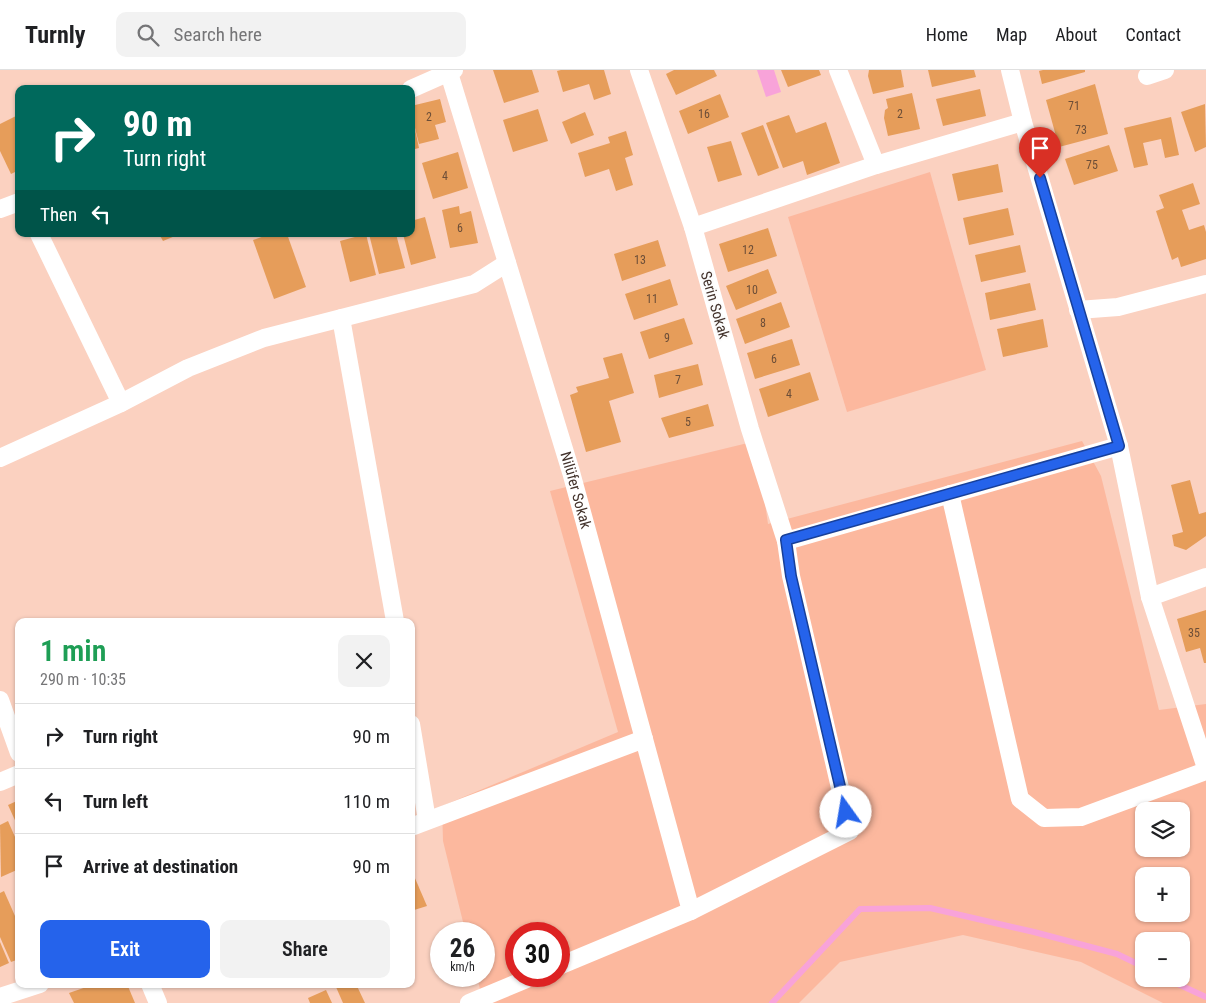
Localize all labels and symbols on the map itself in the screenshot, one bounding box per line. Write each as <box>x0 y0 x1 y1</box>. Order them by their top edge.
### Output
house number: 71 <box>1068 99 1080 113</box>
house number: 16 <box>698 107 710 121</box>
house number: 2 <box>897 107 903 121</box>
house number: 2 <box>426 110 432 124</box>
house number: 73 <box>1075 123 1087 137</box>
pin <box>1019 127 1061 178</box>
house number: 75 <box>1086 158 1098 172</box>
house number: 4 <box>442 169 448 183</box>
house number: 6 <box>457 221 463 235</box>
house number: 12 <box>742 243 754 257</box>
house number: 13 <box>634 253 646 267</box>
street label: Serin Sokak <box>697 269 733 341</box>
house number: 10 <box>746 283 758 297</box>
house number: 11 <box>646 292 658 306</box>
house number: 8 <box>760 316 766 330</box>
house number: 9 <box>664 331 670 345</box>
house number: 6 <box>771 352 777 366</box>
house number: 7 <box>675 373 681 387</box>
house number: 4 <box>786 387 792 401</box>
house number: 5 <box>685 415 691 429</box>
street label: Nilüfer Sokak <box>556 449 595 531</box>
house number: 35 <box>1188 626 1200 640</box>
position arrow <box>819 785 871 837</box>
speed limit sign: 30 <box>505 922 570 987</box>

